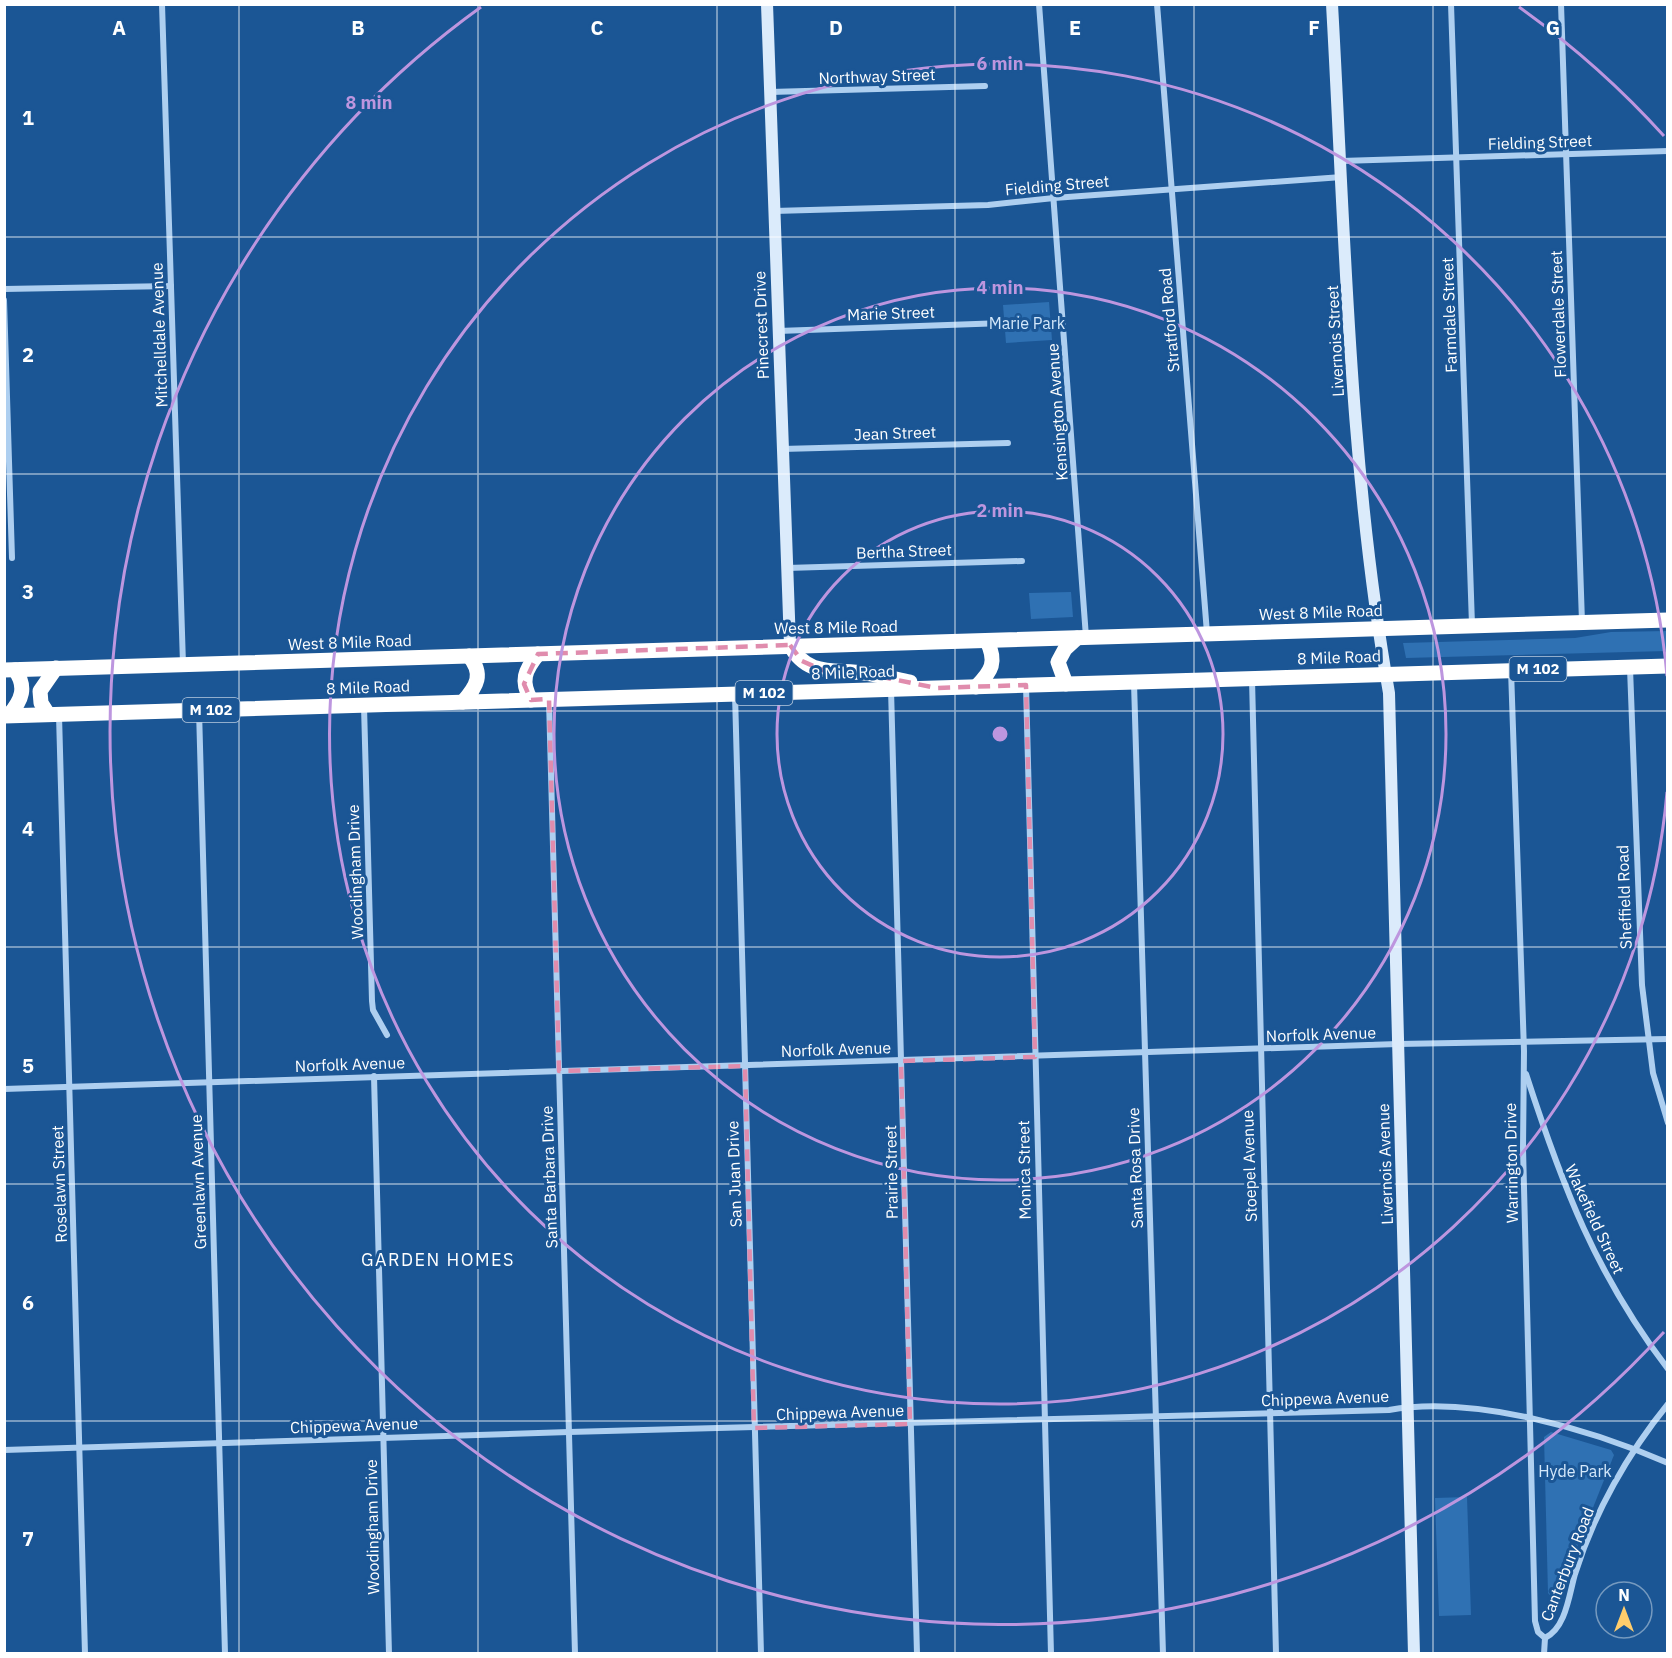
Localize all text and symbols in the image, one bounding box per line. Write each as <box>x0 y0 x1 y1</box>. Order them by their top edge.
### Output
text: A <box>112 14 126 41</box>
text: B <box>351 14 365 41</box>
text: C <box>590 14 604 41</box>
text: D <box>829 14 843 41</box>
text: E <box>1069 14 1081 41</box>
text: F <box>1308 14 1320 41</box>
text: G <box>1546 14 1560 41</box>
text: 6 min <box>976 52 1024 75</box>
street label: Northway Street <box>818 64 936 88</box>
text: 8 min <box>345 91 393 114</box>
text: 1 <box>22 104 34 131</box>
street label: Fielding Street <box>1487 130 1593 154</box>
street label: Fielding Street <box>1004 170 1110 200</box>
street label: Flowerdale Street <box>1546 250 1570 378</box>
street label: Farmdale Street <box>1437 257 1461 373</box>
street label: Mitchelldale Avenue <box>146 262 172 408</box>
street label: Stratford Road <box>1154 267 1184 373</box>
street label: Pinecrest Drive <box>749 270 773 380</box>
text: 4 min <box>976 276 1024 299</box>
street label: Livernois Street <box>1322 285 1348 397</box>
street label: Marie Street <box>847 301 935 325</box>
park label: Marie Park <box>989 313 1066 333</box>
text: 2 <box>22 341 34 368</box>
street label: Kensington Avenue <box>1042 342 1072 481</box>
street label: Jean Street <box>854 422 936 444</box>
text: 2 min <box>976 499 1024 522</box>
street label: Bertha Street <box>856 539 952 563</box>
text: 3 <box>22 578 34 605</box>
street label: West 8 Mile Road <box>1259 600 1383 624</box>
street label: West 8 Mile Road <box>774 616 898 638</box>
street label: West 8 Mile Road <box>288 630 412 654</box>
street label: 8 Mile Road <box>1297 646 1381 668</box>
road number: M 102 <box>1510 657 1566 681</box>
street label: 8 Mile Road <box>811 661 895 683</box>
street label: 8 Mile Road <box>326 676 410 698</box>
road number: M 102 <box>736 681 792 705</box>
road number: M 102 <box>182 698 240 722</box>
centre of rings <box>990 724 1010 744</box>
street label: Woodingham Drive <box>343 804 367 940</box>
text: 4 <box>22 815 34 842</box>
street label: Sheffield Road <box>1612 844 1636 950</box>
street label: Norfolk Avenue <box>1266 1022 1377 1046</box>
street label: Norfolk Avenue <box>781 1037 892 1061</box>
text: 5 <box>22 1052 34 1079</box>
street label: Norfolk Avenue <box>295 1052 406 1076</box>
street label: Warrington Drive <box>1500 1102 1522 1223</box>
street label: Livernois Avenue <box>1373 1103 1397 1225</box>
street label: Santa Barbara Drive <box>537 1105 561 1249</box>
street label: Santa Rosa Drive <box>1123 1107 1147 1229</box>
street label: Stoepel Avenue <box>1237 1109 1261 1222</box>
street label: Greenlawn Avenue <box>186 1114 210 1250</box>
street label: San Juan Drive <box>722 1120 746 1228</box>
street label: Monica Street <box>1013 1120 1035 1220</box>
street label: Roselawn Street <box>47 1125 71 1243</box>
street label: Prairie Street <box>880 1125 902 1219</box>
street label: Wakefield Street <box>1561 1161 1629 1277</box>
district label: GARDEN HOMES <box>361 1248 515 1271</box>
text: 6 <box>22 1289 34 1316</box>
street label: Chippewa Avenue <box>1261 1386 1390 1410</box>
street label: Chippewa Avenue <box>776 1400 905 1424</box>
street label: Chippewa Avenue <box>290 1413 419 1437</box>
street label: Woodingham Drive <box>361 1459 383 1595</box>
park label: Hyde Park <box>1538 1461 1612 1481</box>
street label: Canterbury Road <box>1536 1504 1598 1624</box>
text: 7 <box>22 1525 34 1552</box>
north arrow <box>1594 1580 1654 1640</box>
text: N <box>1618 1585 1630 1605</box>

